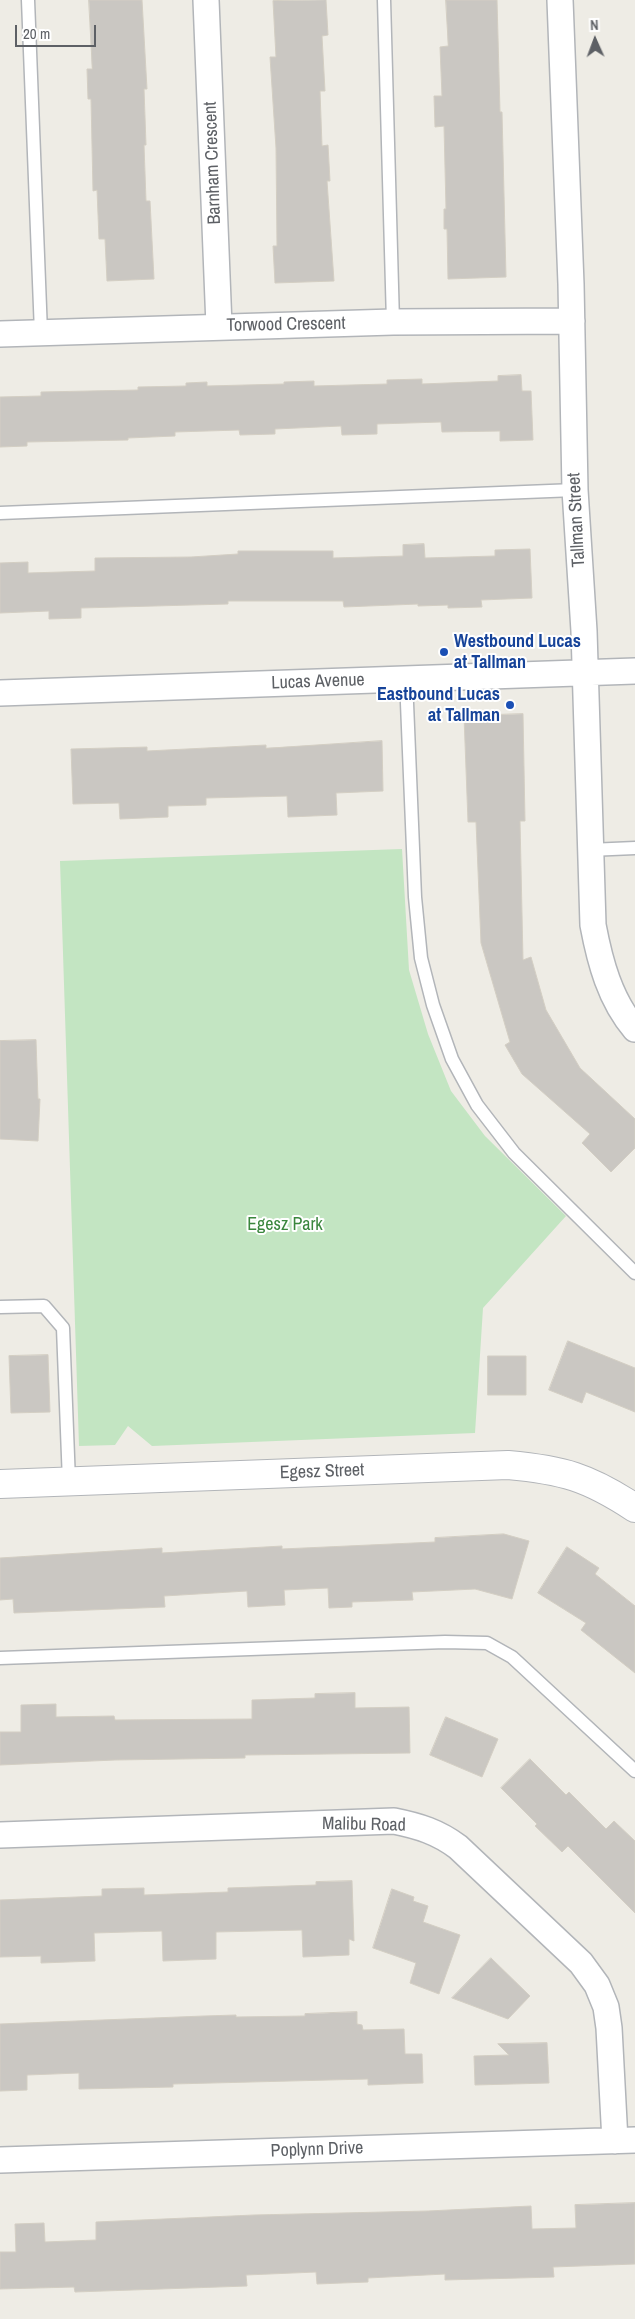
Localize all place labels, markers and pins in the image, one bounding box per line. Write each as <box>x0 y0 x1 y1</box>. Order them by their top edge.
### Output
place label: Westbound Lucas at Tallman <box>454 631 581 674</box>
marker: Westbound Lucas at Tallman <box>438 646 450 658</box>
place label: Eastbound Lucas at Tallman <box>377 684 500 726</box>
marker: Eastbound Lucas at Tallman <box>504 699 516 711</box>

